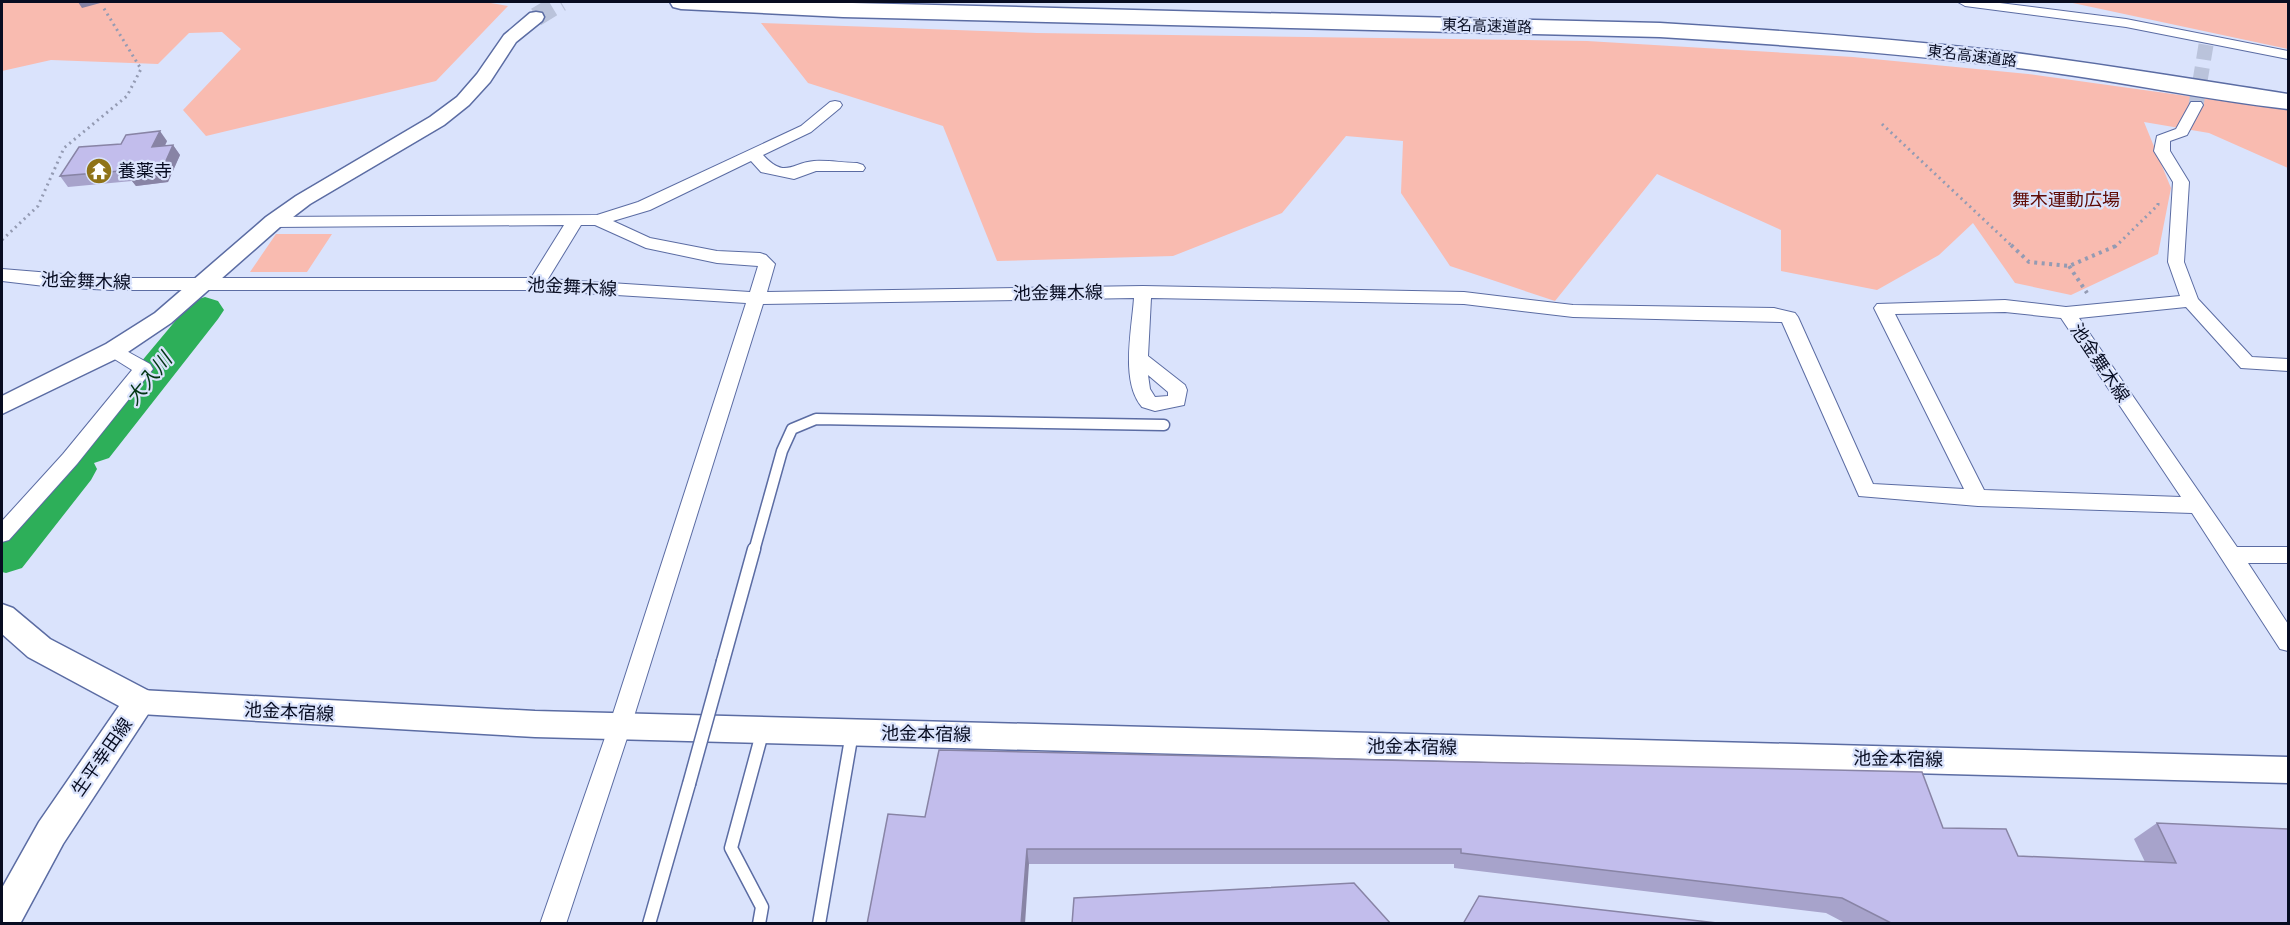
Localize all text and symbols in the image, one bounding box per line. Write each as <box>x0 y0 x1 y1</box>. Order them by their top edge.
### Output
street label: 東名高速道路 <box>1442 14 1532 38</box>
street label: 東名高速道路 <box>1926 41 2018 71</box>
temple icon: 養薬寺 <box>84 156 114 186</box>
place label: 養薬寺 <box>118 159 172 183</box>
park label: 舞木運動広場 <box>2012 188 2120 212</box>
street label: 池金舞木線 <box>41 267 131 295</box>
street label: 池金舞木線 <box>526 273 618 301</box>
street label: 池金舞木線 <box>1013 280 1103 306</box>
street label: 池金舞木線 <box>2065 319 2135 407</box>
water label: 大入川 <box>120 346 180 411</box>
street label: 池金本宿線 <box>243 698 335 726</box>
street label: 生平幸田線 <box>66 713 138 801</box>
street label: 池金本宿線 <box>881 721 971 747</box>
street label: 池金本宿線 <box>1367 734 1457 760</box>
street label: 池金本宿線 <box>1853 746 1943 772</box>

